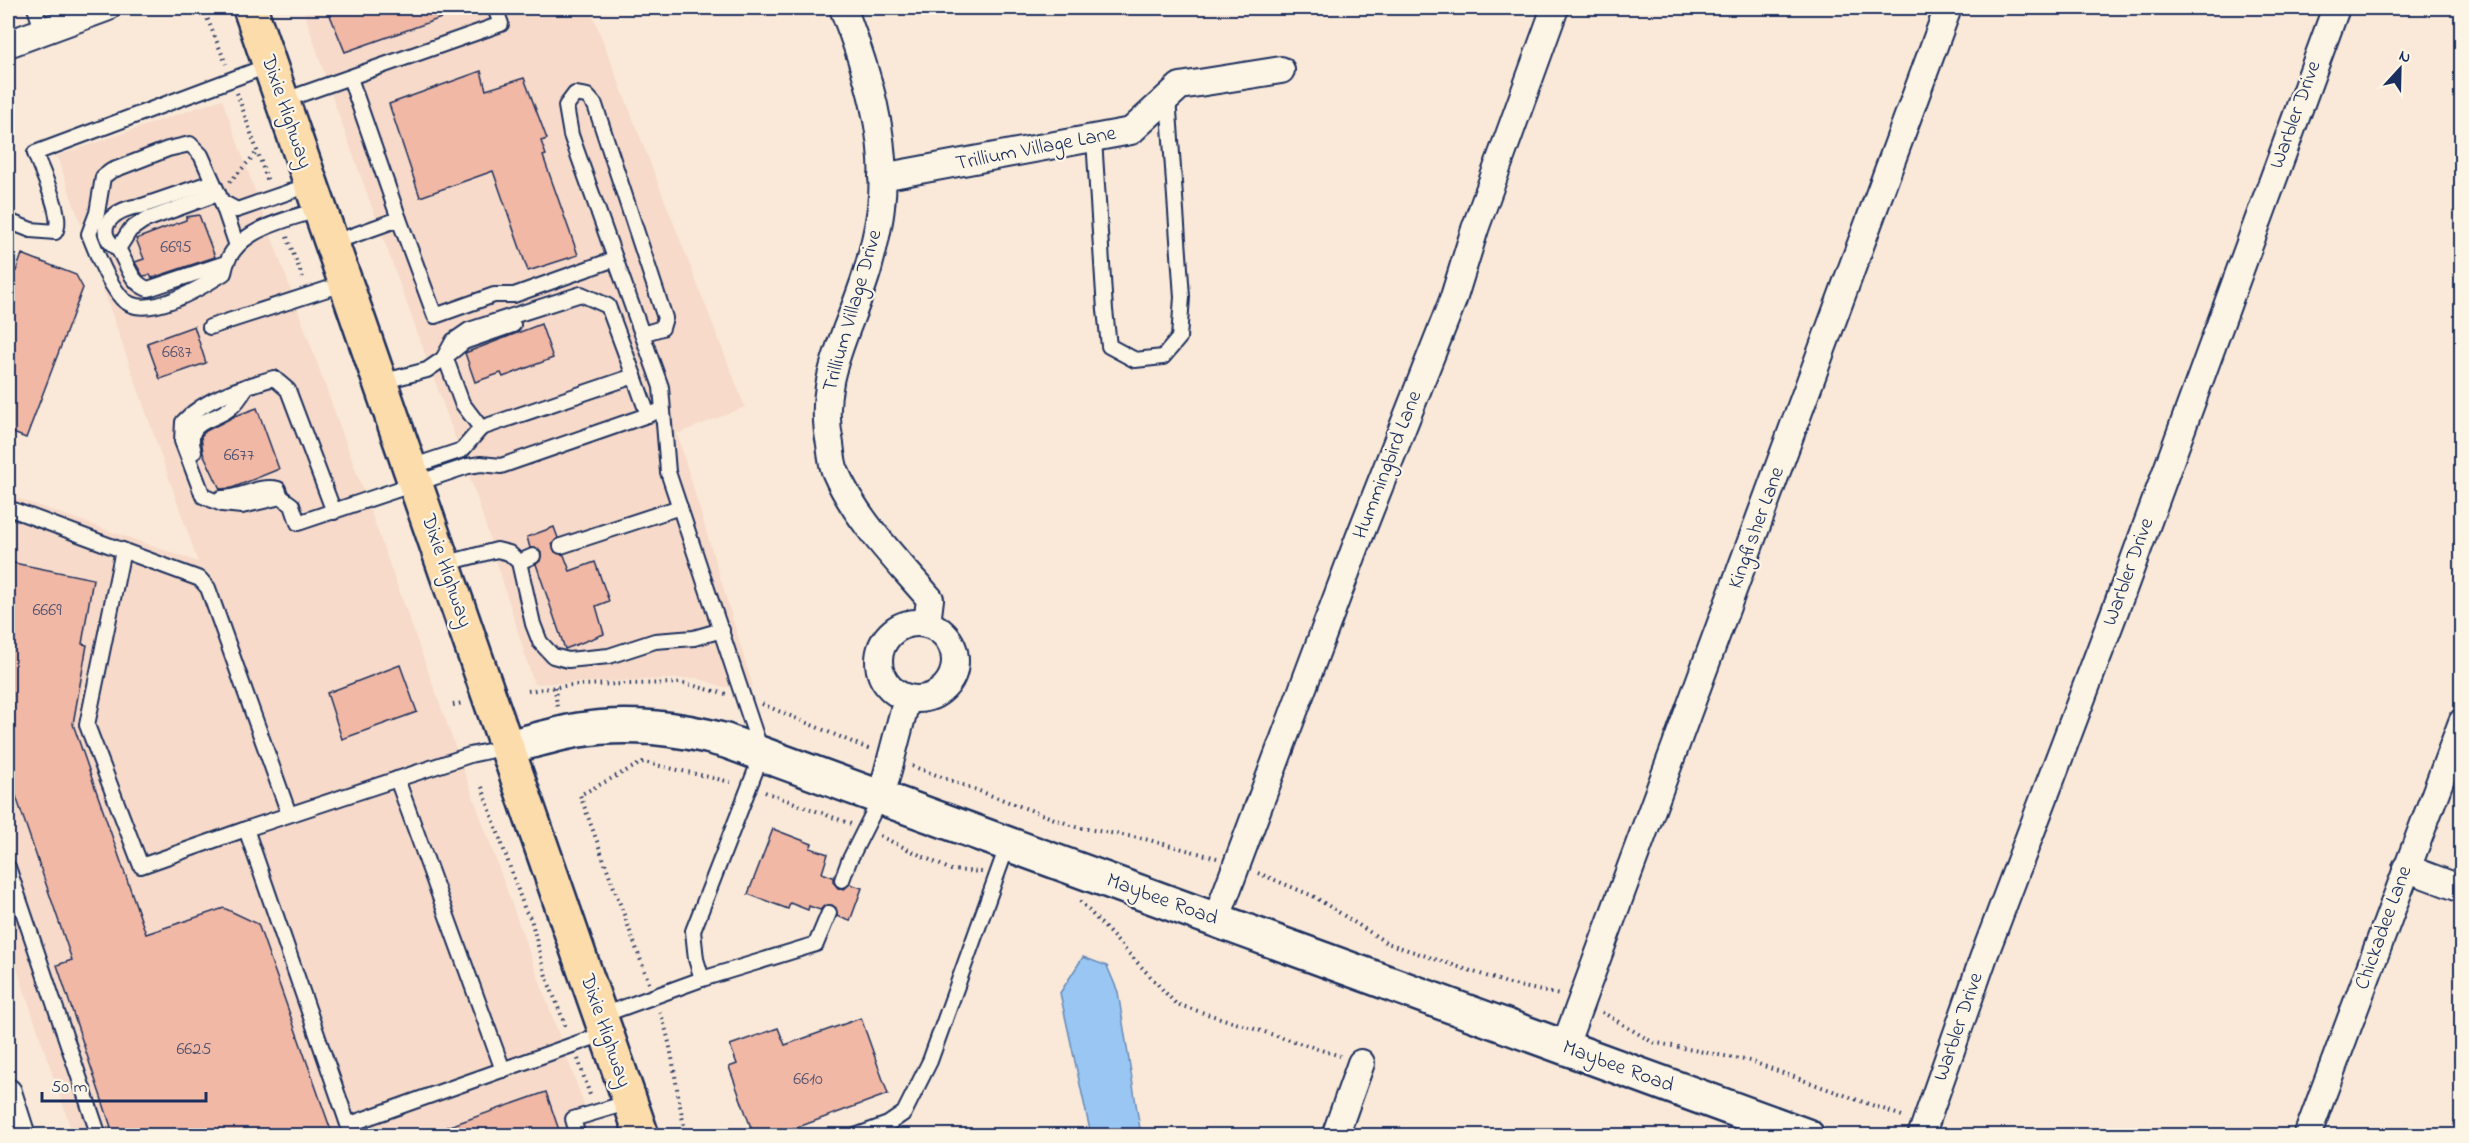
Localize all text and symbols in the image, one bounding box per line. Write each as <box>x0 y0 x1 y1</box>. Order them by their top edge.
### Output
north arrow <box>2370 39 2430 99</box>
text: N <box>2395 44 2415 70</box>
street label: Dixie Highway <box>250 50 319 174</box>
street label: Warbler Drive <box>2263 56 2330 173</box>
street label: Trillium Village Lane <box>953 119 1120 181</box>
street label: Trillium Village Drive <box>815 226 893 396</box>
house number: 6695 <box>160 235 192 261</box>
house number: 6687 <box>162 340 193 366</box>
street label: Hummingbird Lane <box>1346 386 1432 544</box>
house number: 6677 <box>224 443 255 469</box>
street label: Kingfisher Lane <box>1721 462 1795 594</box>
street label: Dixie Highway <box>410 509 479 633</box>
street label: Warbler Drive <box>2096 513 2163 630</box>
house number: 6669 <box>32 598 62 624</box>
street label: Chickadee Lane <box>2348 861 2421 994</box>
street label: Maybee Road <box>1101 866 1222 936</box>
street label: Warbler Drive <box>1926 968 1992 1085</box>
street label: Dixie Highway <box>569 969 638 1093</box>
street label: Maybee Road <box>1557 1033 1678 1103</box>
house number: 6625 <box>176 1037 212 1063</box>
scale bar <box>42 1065 206 1103</box>
house number: 6610 <box>793 1067 823 1093</box>
text: 50 m <box>51 1075 88 1101</box>

